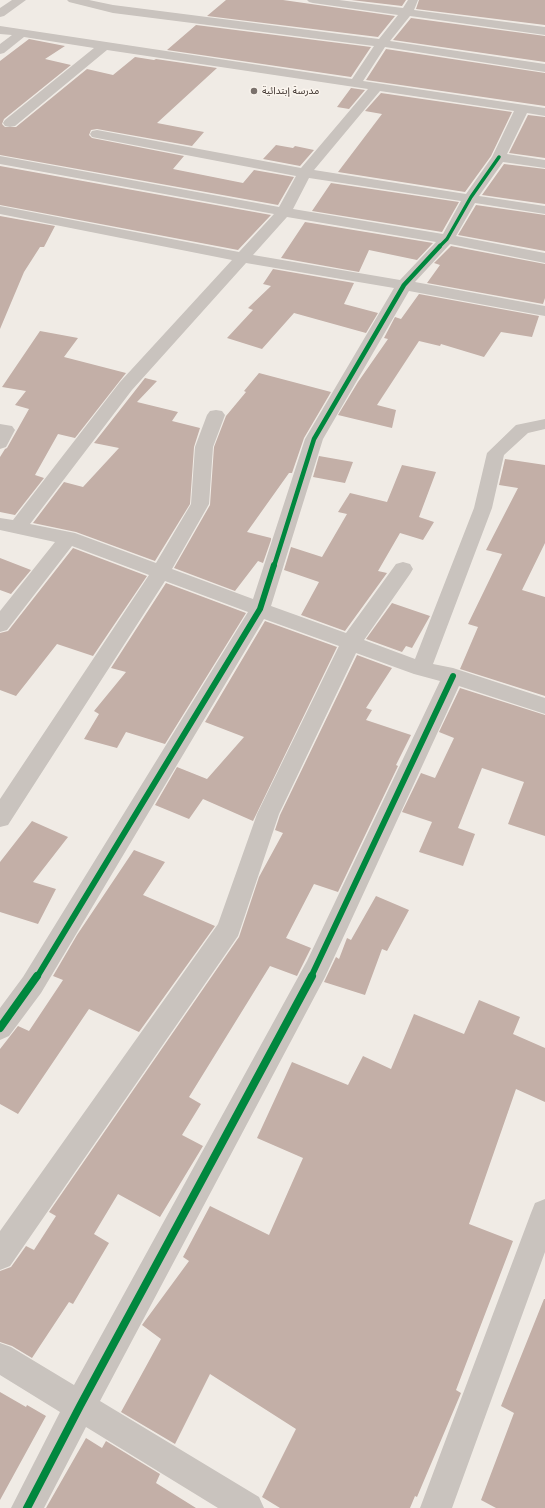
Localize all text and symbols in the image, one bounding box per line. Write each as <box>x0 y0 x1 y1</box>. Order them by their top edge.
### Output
place label: مدرسة إبتدائية <box>262 85 319 97</box>
marker: مدرسة إبتدائية <box>249 86 259 96</box>

